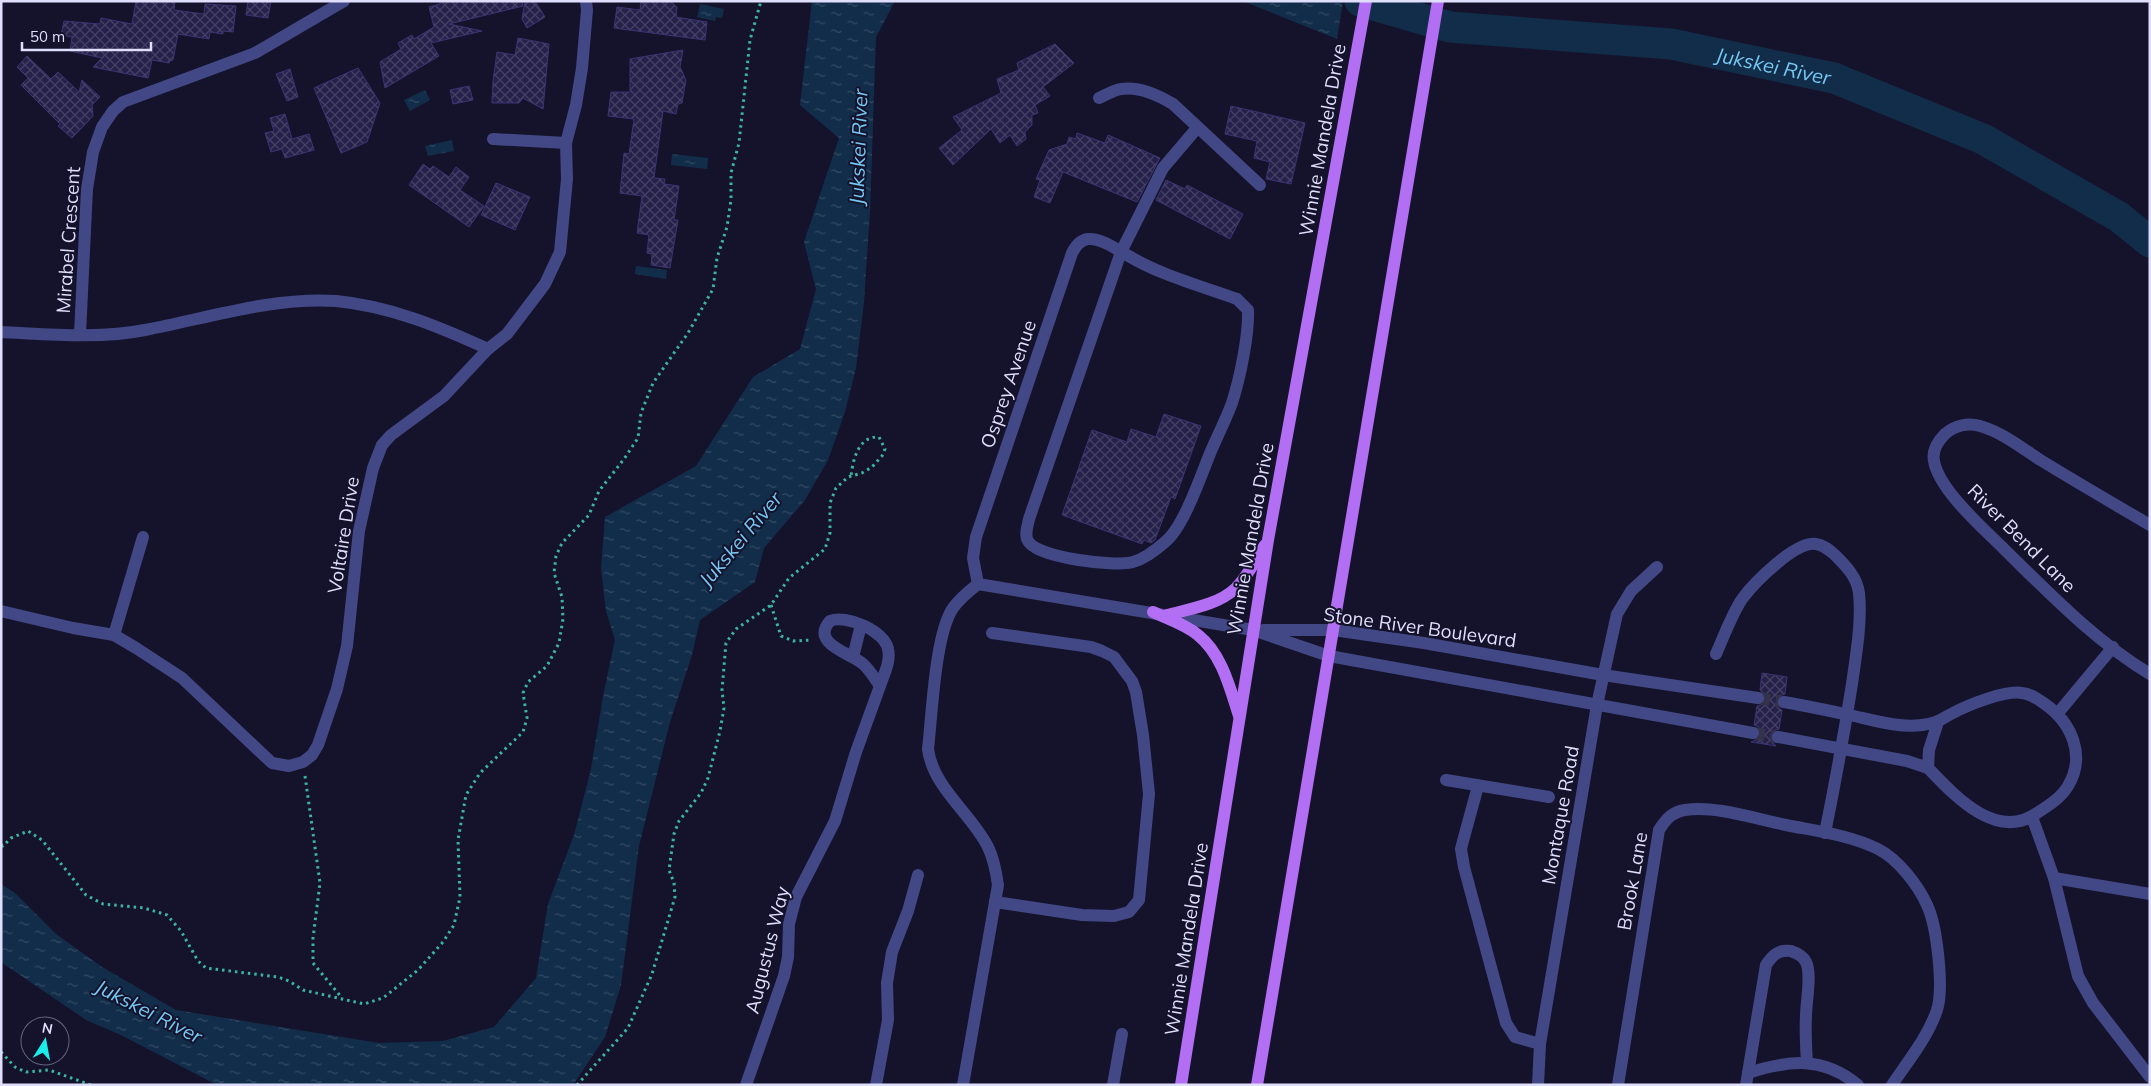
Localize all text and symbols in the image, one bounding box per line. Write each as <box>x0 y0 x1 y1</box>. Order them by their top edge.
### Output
scale bar <box>22 20 151 52</box>
text: 50 m <box>30 27 65 46</box>
water label: Jukskei River <box>1712 41 1834 90</box>
street label: Winnie Mandela Drive <box>1293 42 1351 238</box>
water label: Jukskei River <box>843 88 873 208</box>
street label: Mirabel Crescent <box>51 165 85 314</box>
street label: Osprey Avenue <box>975 317 1041 451</box>
street label: Winnie Mandela Drive <box>1221 441 1279 637</box>
street label: Voltaire Drive <box>322 475 364 595</box>
street label: River Bend Lane <box>1963 479 2081 597</box>
water label: Jukskei River <box>692 486 787 593</box>
street label: Stone River Boulevard <box>1322 602 1518 652</box>
street label: Montaque Road <box>1536 744 1584 886</box>
street label: Brook Lane <box>1612 830 1652 932</box>
street label: Winnie Mandela Drive <box>1159 841 1213 1037</box>
street label: Augustus Way <box>740 884 794 1016</box>
water label: Jukskei River <box>90 973 207 1049</box>
north arrow <box>20 1016 70 1066</box>
text: N <box>41 1018 54 1038</box>

